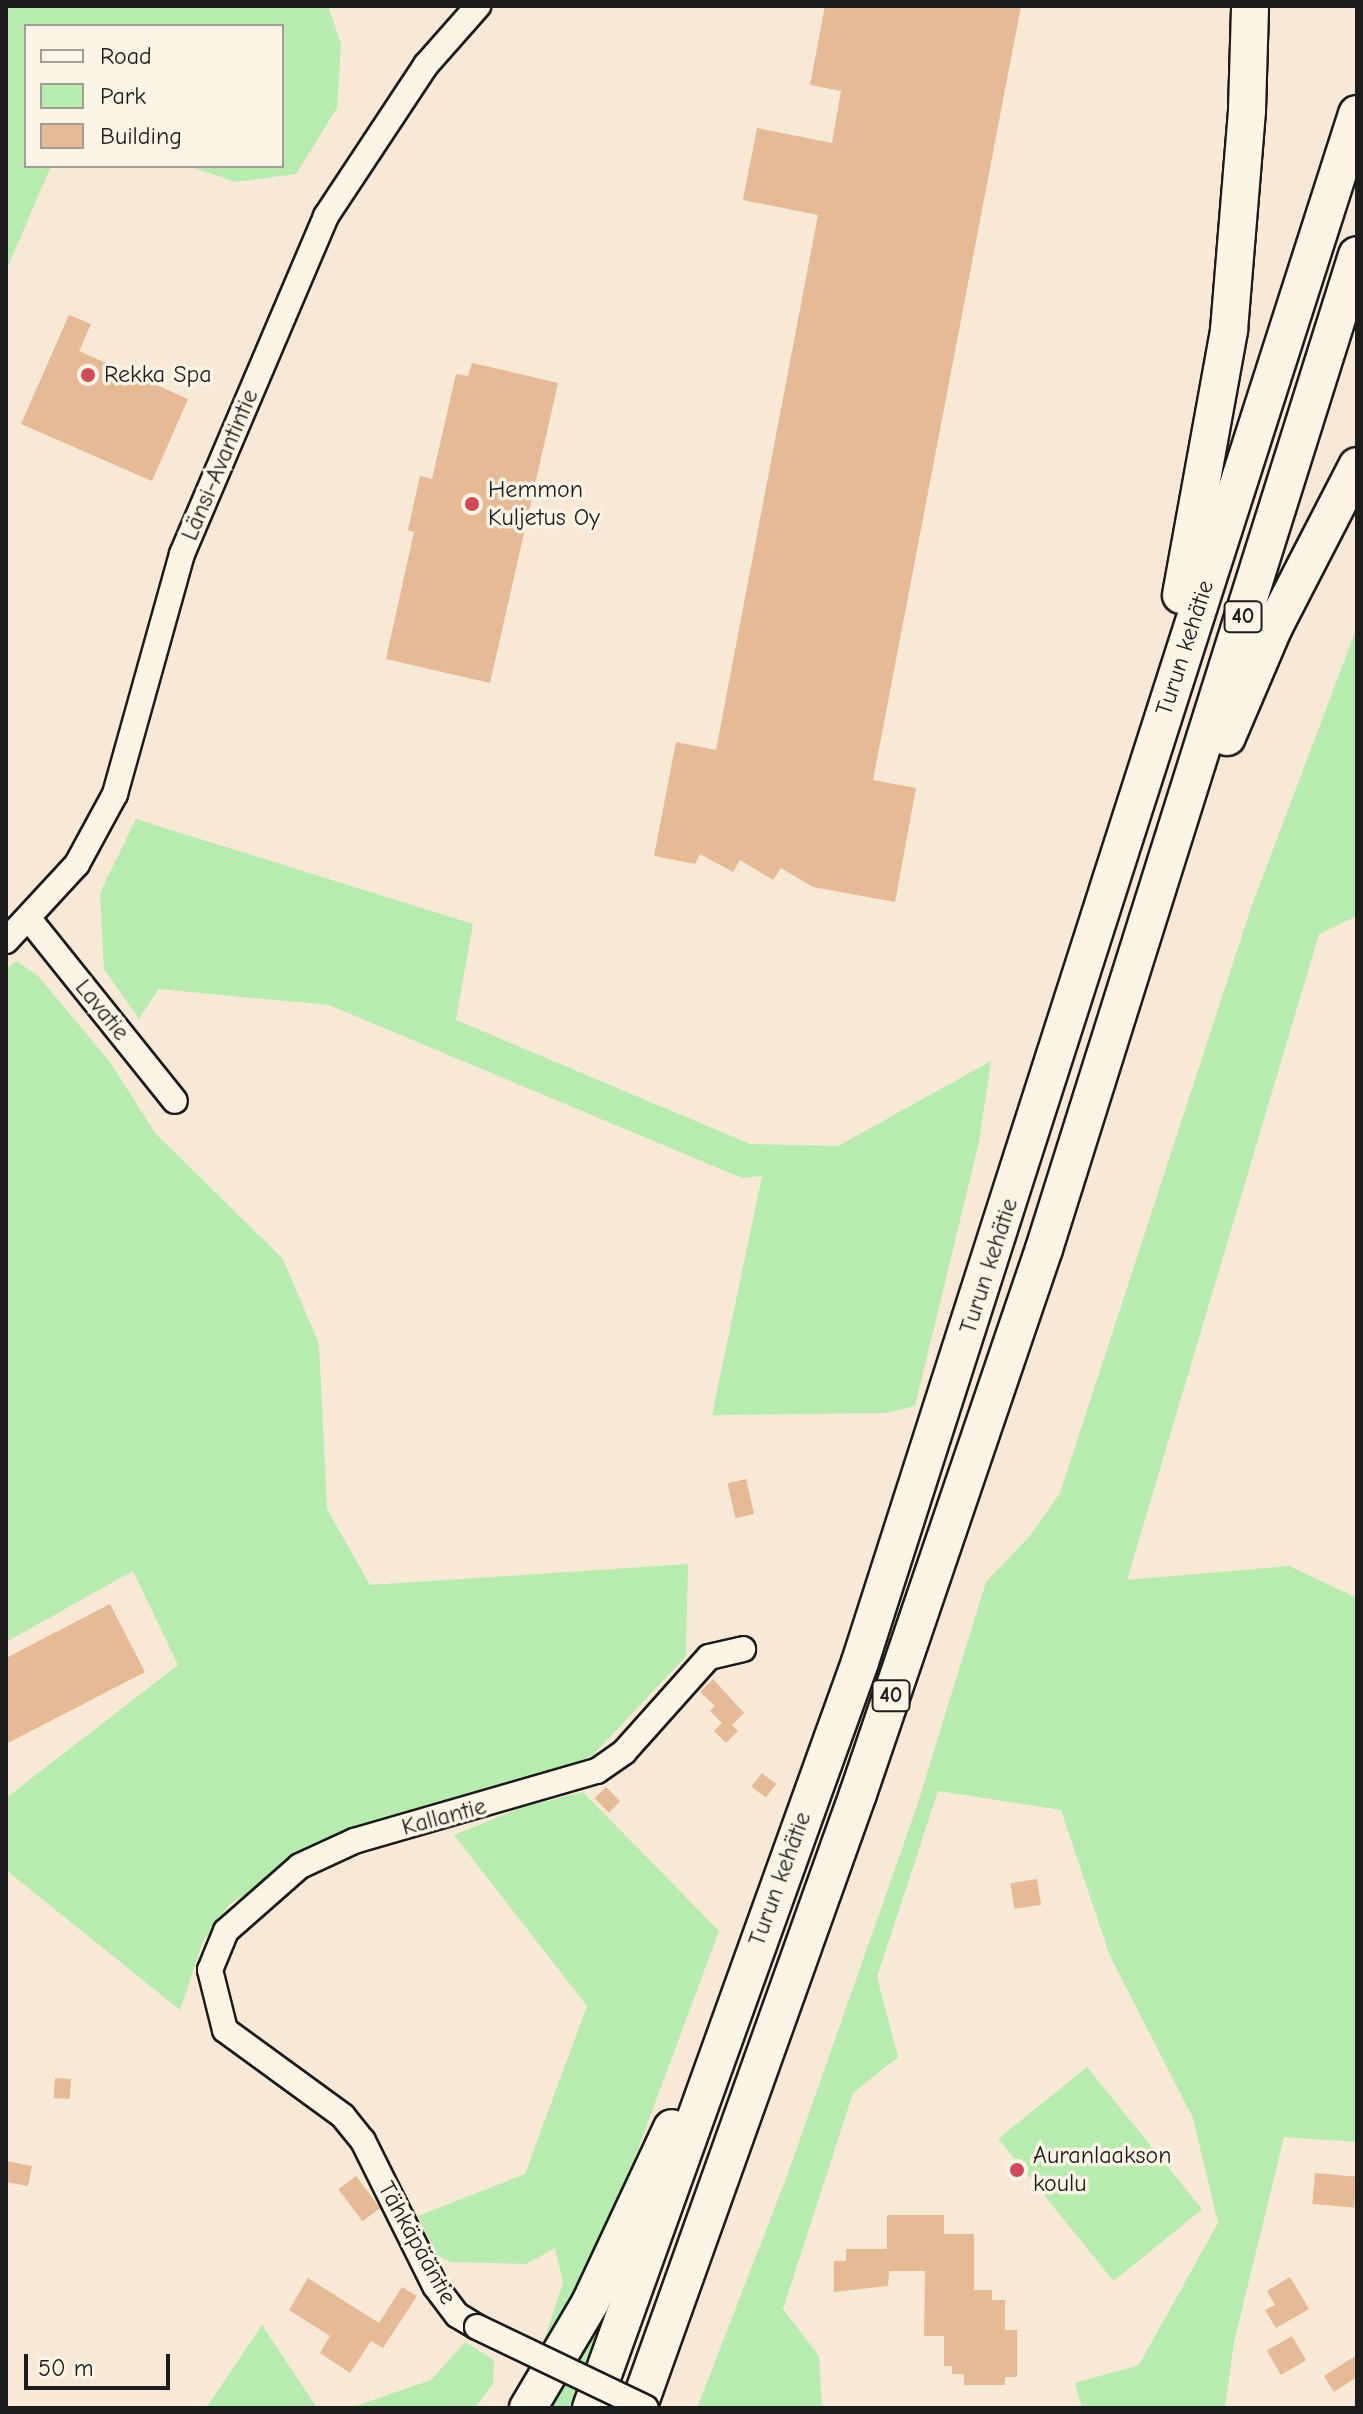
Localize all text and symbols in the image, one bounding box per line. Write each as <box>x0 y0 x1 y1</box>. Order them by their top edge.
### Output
legend <box>24 24 284 168</box>
text: Road <box>100 42 152 70</box>
text: Park <box>100 82 146 110</box>
text: Building <box>100 122 182 150</box>
place label: Rekka Spa <box>104 361 212 389</box>
marker: Rekka Spa <box>79 366 97 384</box>
street label: Länsi-Avantintie <box>175 385 265 545</box>
place label: Hemmon Kuljetus Oy <box>488 476 600 532</box>
marker: Hemmon Kuljetus Oy <box>463 495 481 513</box>
street label: Turun kehätie <box>1150 577 1220 719</box>
road number: 40 <box>1223 599 1263 635</box>
street label: Lavatie <box>69 974 135 1046</box>
street label: Turun kehätie <box>954 1195 1024 1337</box>
road number: 40 <box>871 1678 911 1714</box>
street label: Kallantie <box>399 1792 489 1842</box>
street label: Turun kehätie <box>742 1808 818 1950</box>
place label: Auranlaakson koulu <box>1033 2142 1171 2198</box>
marker: Auranlaakson koulu <box>1008 2161 1026 2179</box>
street label: Tähkäpääntie <box>371 2177 463 2309</box>
scale bar <box>28 2338 174 2388</box>
text: 50 m <box>38 2354 94 2382</box>

